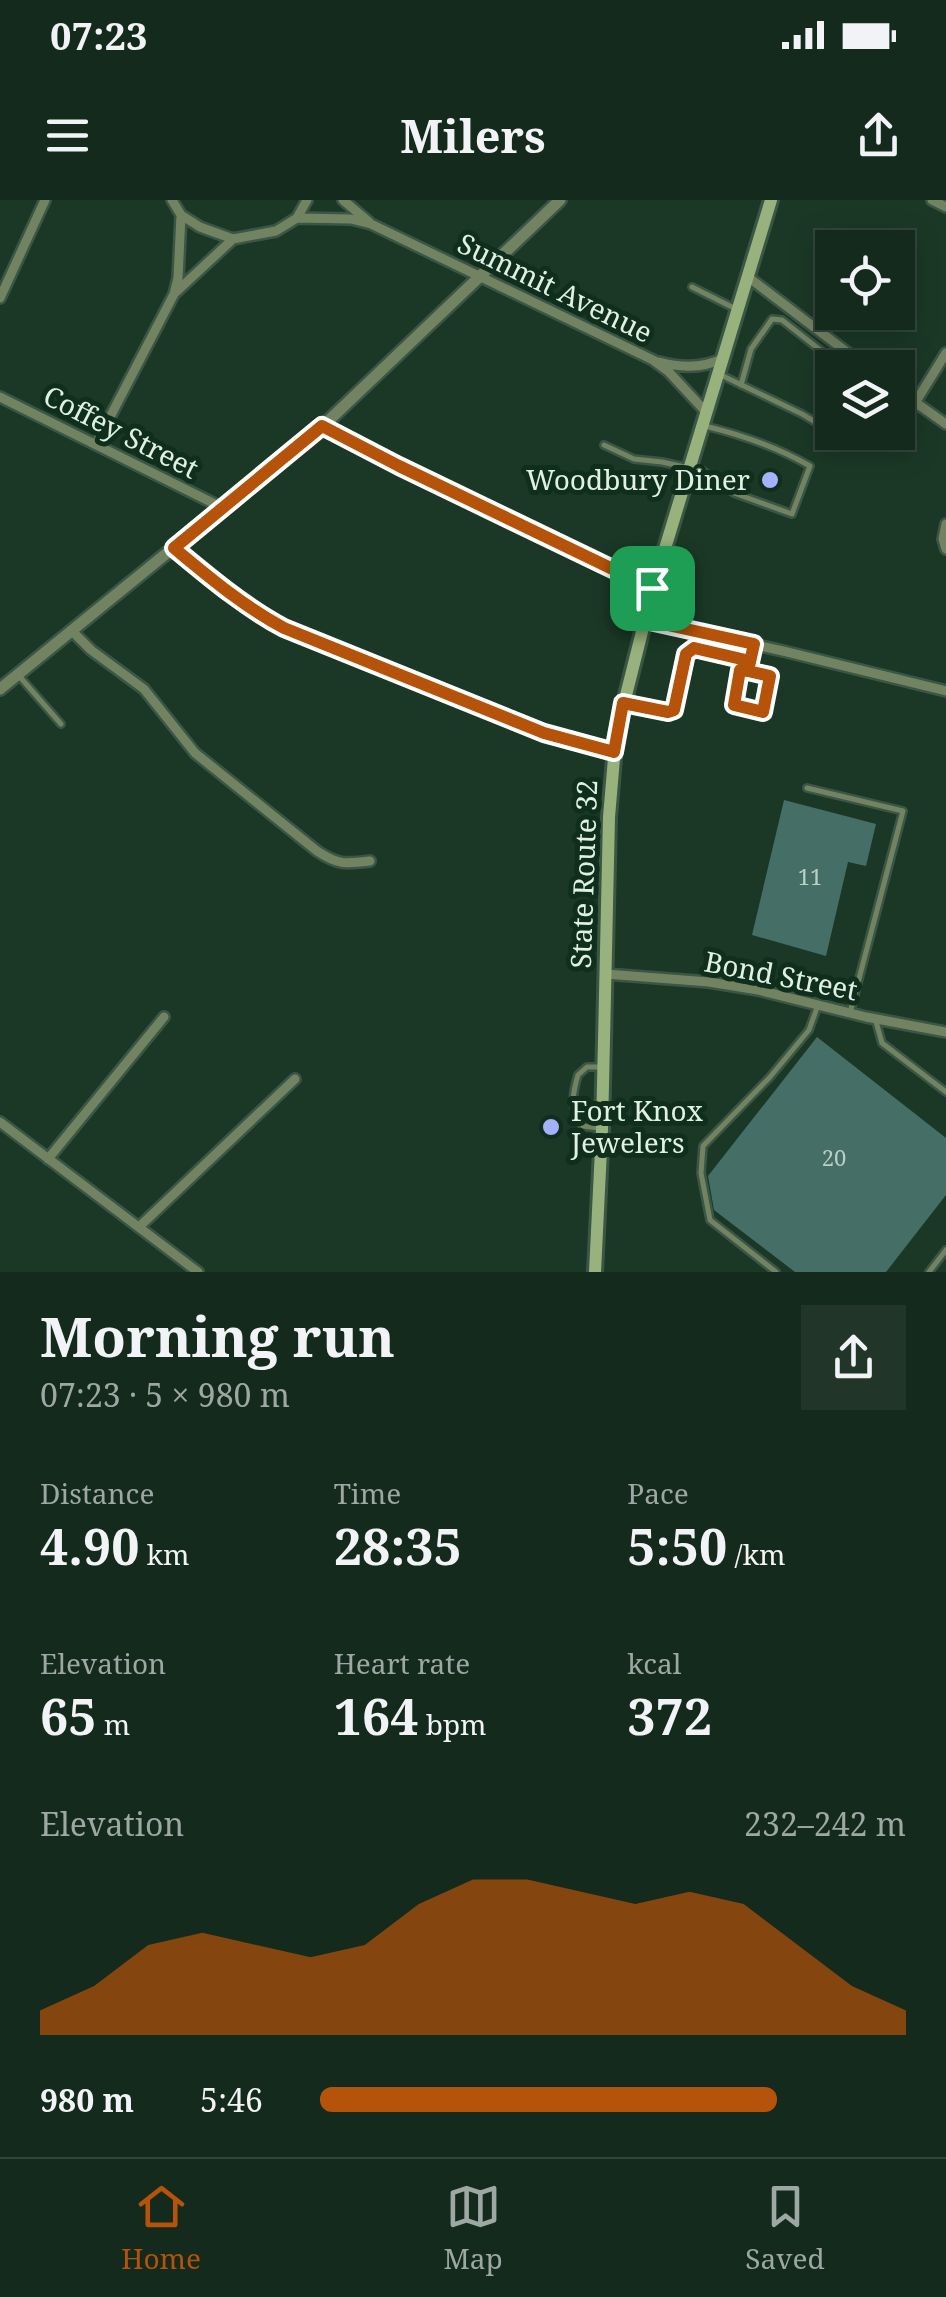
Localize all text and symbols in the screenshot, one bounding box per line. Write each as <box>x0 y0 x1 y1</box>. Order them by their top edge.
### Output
text: 07:23 <box>50 9 147 61</box>
text: Milers <box>400 105 546 166</box>
icon: menu <box>40 108 95 163</box>
icon: share <box>851 108 906 163</box>
street label: Summit Avenue <box>452 224 659 351</box>
map controls <box>815 230 915 450</box>
button: locate <box>815 230 915 330</box>
button: layers <box>815 350 915 450</box>
street label: Coffey Street <box>37 376 206 487</box>
place label: Woodbury Diner <box>526 460 750 498</box>
marker: Woodbury Diner <box>759 469 781 491</box>
pin <box>610 546 695 631</box>
icon: arrive <box>625 561 680 616</box>
street label: State Route 32 <box>561 779 605 969</box>
house number: 11 <box>798 861 822 891</box>
street label: Bond Street <box>701 942 861 1008</box>
place label: Fort Knox Jewelers <box>570 1091 704 1161</box>
marker: Fort Knox Jewelers <box>540 1116 562 1138</box>
house number: 20 <box>822 1142 846 1172</box>
text: Morning run <box>40 1298 395 1373</box>
button: share <box>801 1305 906 1410</box>
text: 07:23 · 5 × 980 m <box>40 1373 290 1416</box>
text: Distance <box>40 1474 154 1512</box>
text: Time <box>334 1474 401 1512</box>
text: Pace <box>627 1474 689 1512</box>
text: 4.90 <box>40 1512 139 1580</box>
text: 28:35 <box>334 1512 462 1580</box>
text: 5:50 <box>627 1512 727 1580</box>
text: km <box>139 1535 190 1573</box>
text: /km <box>727 1535 785 1573</box>
text: Elevation <box>40 1644 166 1682</box>
text: Heart rate <box>334 1644 470 1682</box>
text: kcal <box>627 1644 681 1682</box>
text: 65 <box>40 1682 97 1750</box>
text: 164 <box>334 1682 418 1750</box>
text: 372 <box>627 1682 712 1750</box>
text: m <box>97 1705 130 1743</box>
text: bpm <box>418 1705 487 1743</box>
text: Elevation <box>40 1802 184 1845</box>
text: 232–242 m <box>744 1802 906 1845</box>
text: 980 m <box>40 2078 134 2121</box>
text: 5:46 <box>200 2078 263 2121</box>
tab: Home <box>121 2179 201 2277</box>
tab: Map <box>444 2179 503 2277</box>
tab: Saved <box>745 2179 825 2277</box>

